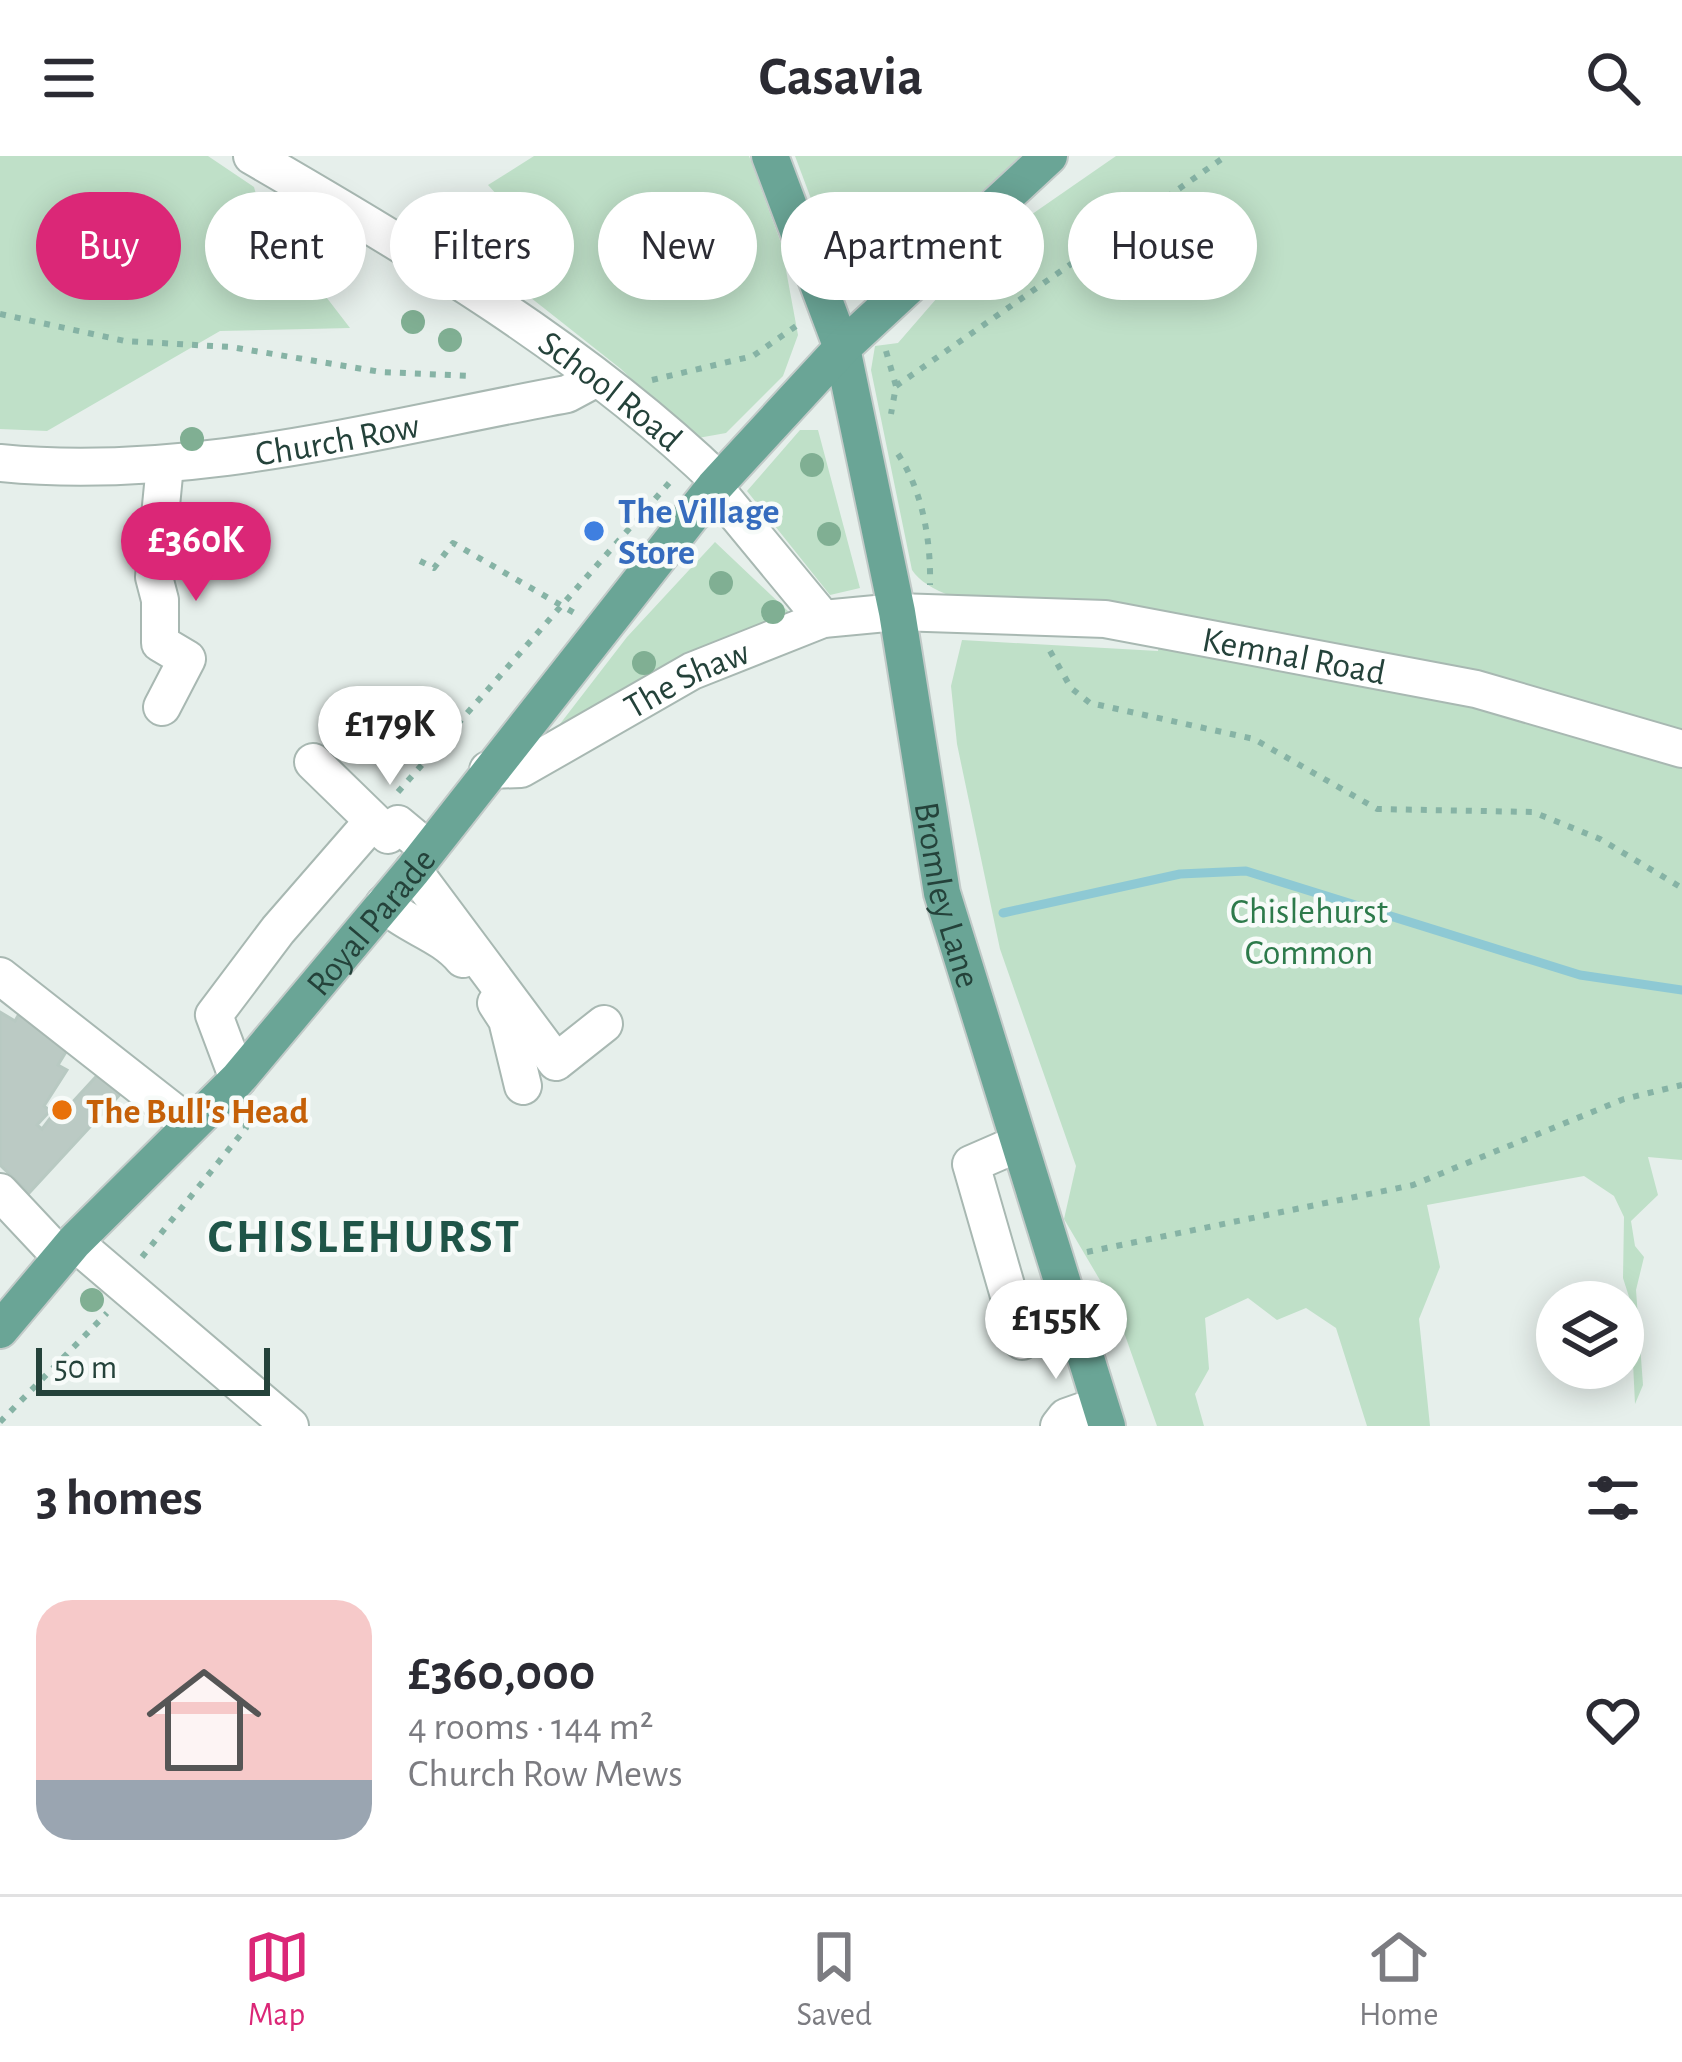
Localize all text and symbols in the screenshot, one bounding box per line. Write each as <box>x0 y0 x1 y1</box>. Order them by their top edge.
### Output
icon: menu <box>36 45 102 111</box>
icon: search <box>1580 45 1646 111</box>
text: Casavia <box>759 51 923 105</box>
chip: Buy <box>36 192 181 300</box>
chip: Rent <box>205 192 366 300</box>
chip: Filters <box>390 192 574 300</box>
chip: New <box>598 192 757 300</box>
chip: Apartment <box>781 192 1044 300</box>
chip: House <box>1068 192 1257 300</box>
street label: School Road <box>532 325 688 458</box>
street label: Church Row <box>253 408 422 473</box>
place label: The Village Store <box>618 494 780 571</box>
pin: £360K <box>112 502 280 604</box>
marker: The Village Store <box>581 518 607 544</box>
text: £360K <box>148 521 244 560</box>
street label: Kemnal Road <box>1199 622 1388 692</box>
street label: The Shaw <box>619 634 754 726</box>
pin: £179K <box>306 686 474 788</box>
text: £179K <box>345 705 435 744</box>
street label: Bromley Lane <box>908 799 986 992</box>
street label: Royal Parade <box>300 842 443 1003</box>
park label: Chislehurst Common <box>1230 894 1389 971</box>
place label: The Bull's Head <box>86 1094 308 1130</box>
marker: The Bull's Head <box>49 1097 75 1123</box>
district label: CHISLEHURST <box>208 1214 522 1262</box>
pin: £155K <box>972 1280 1140 1382</box>
map controls <box>1536 1281 1644 1389</box>
button: layers <box>1536 1281 1644 1389</box>
text: £155K <box>1012 1299 1100 1338</box>
scale bar <box>36 1342 270 1395</box>
text: 50 m <box>54 1352 117 1385</box>
icon: filters <box>1580 1465 1646 1531</box>
text: 3 homes <box>36 1473 203 1524</box>
icon: home <box>132 1648 276 1792</box>
text: £360,000 <box>408 1648 595 1699</box>
icon: heart <box>1580 1687 1646 1753</box>
text: 4 rooms · 144 m² <box>408 1708 653 1747</box>
text: Church Row Mews <box>408 1755 683 1794</box>
tab: Map <box>244 1924 310 2036</box>
tab: Saved <box>797 1924 872 2036</box>
tab: Home <box>1359 1924 1438 2036</box>

